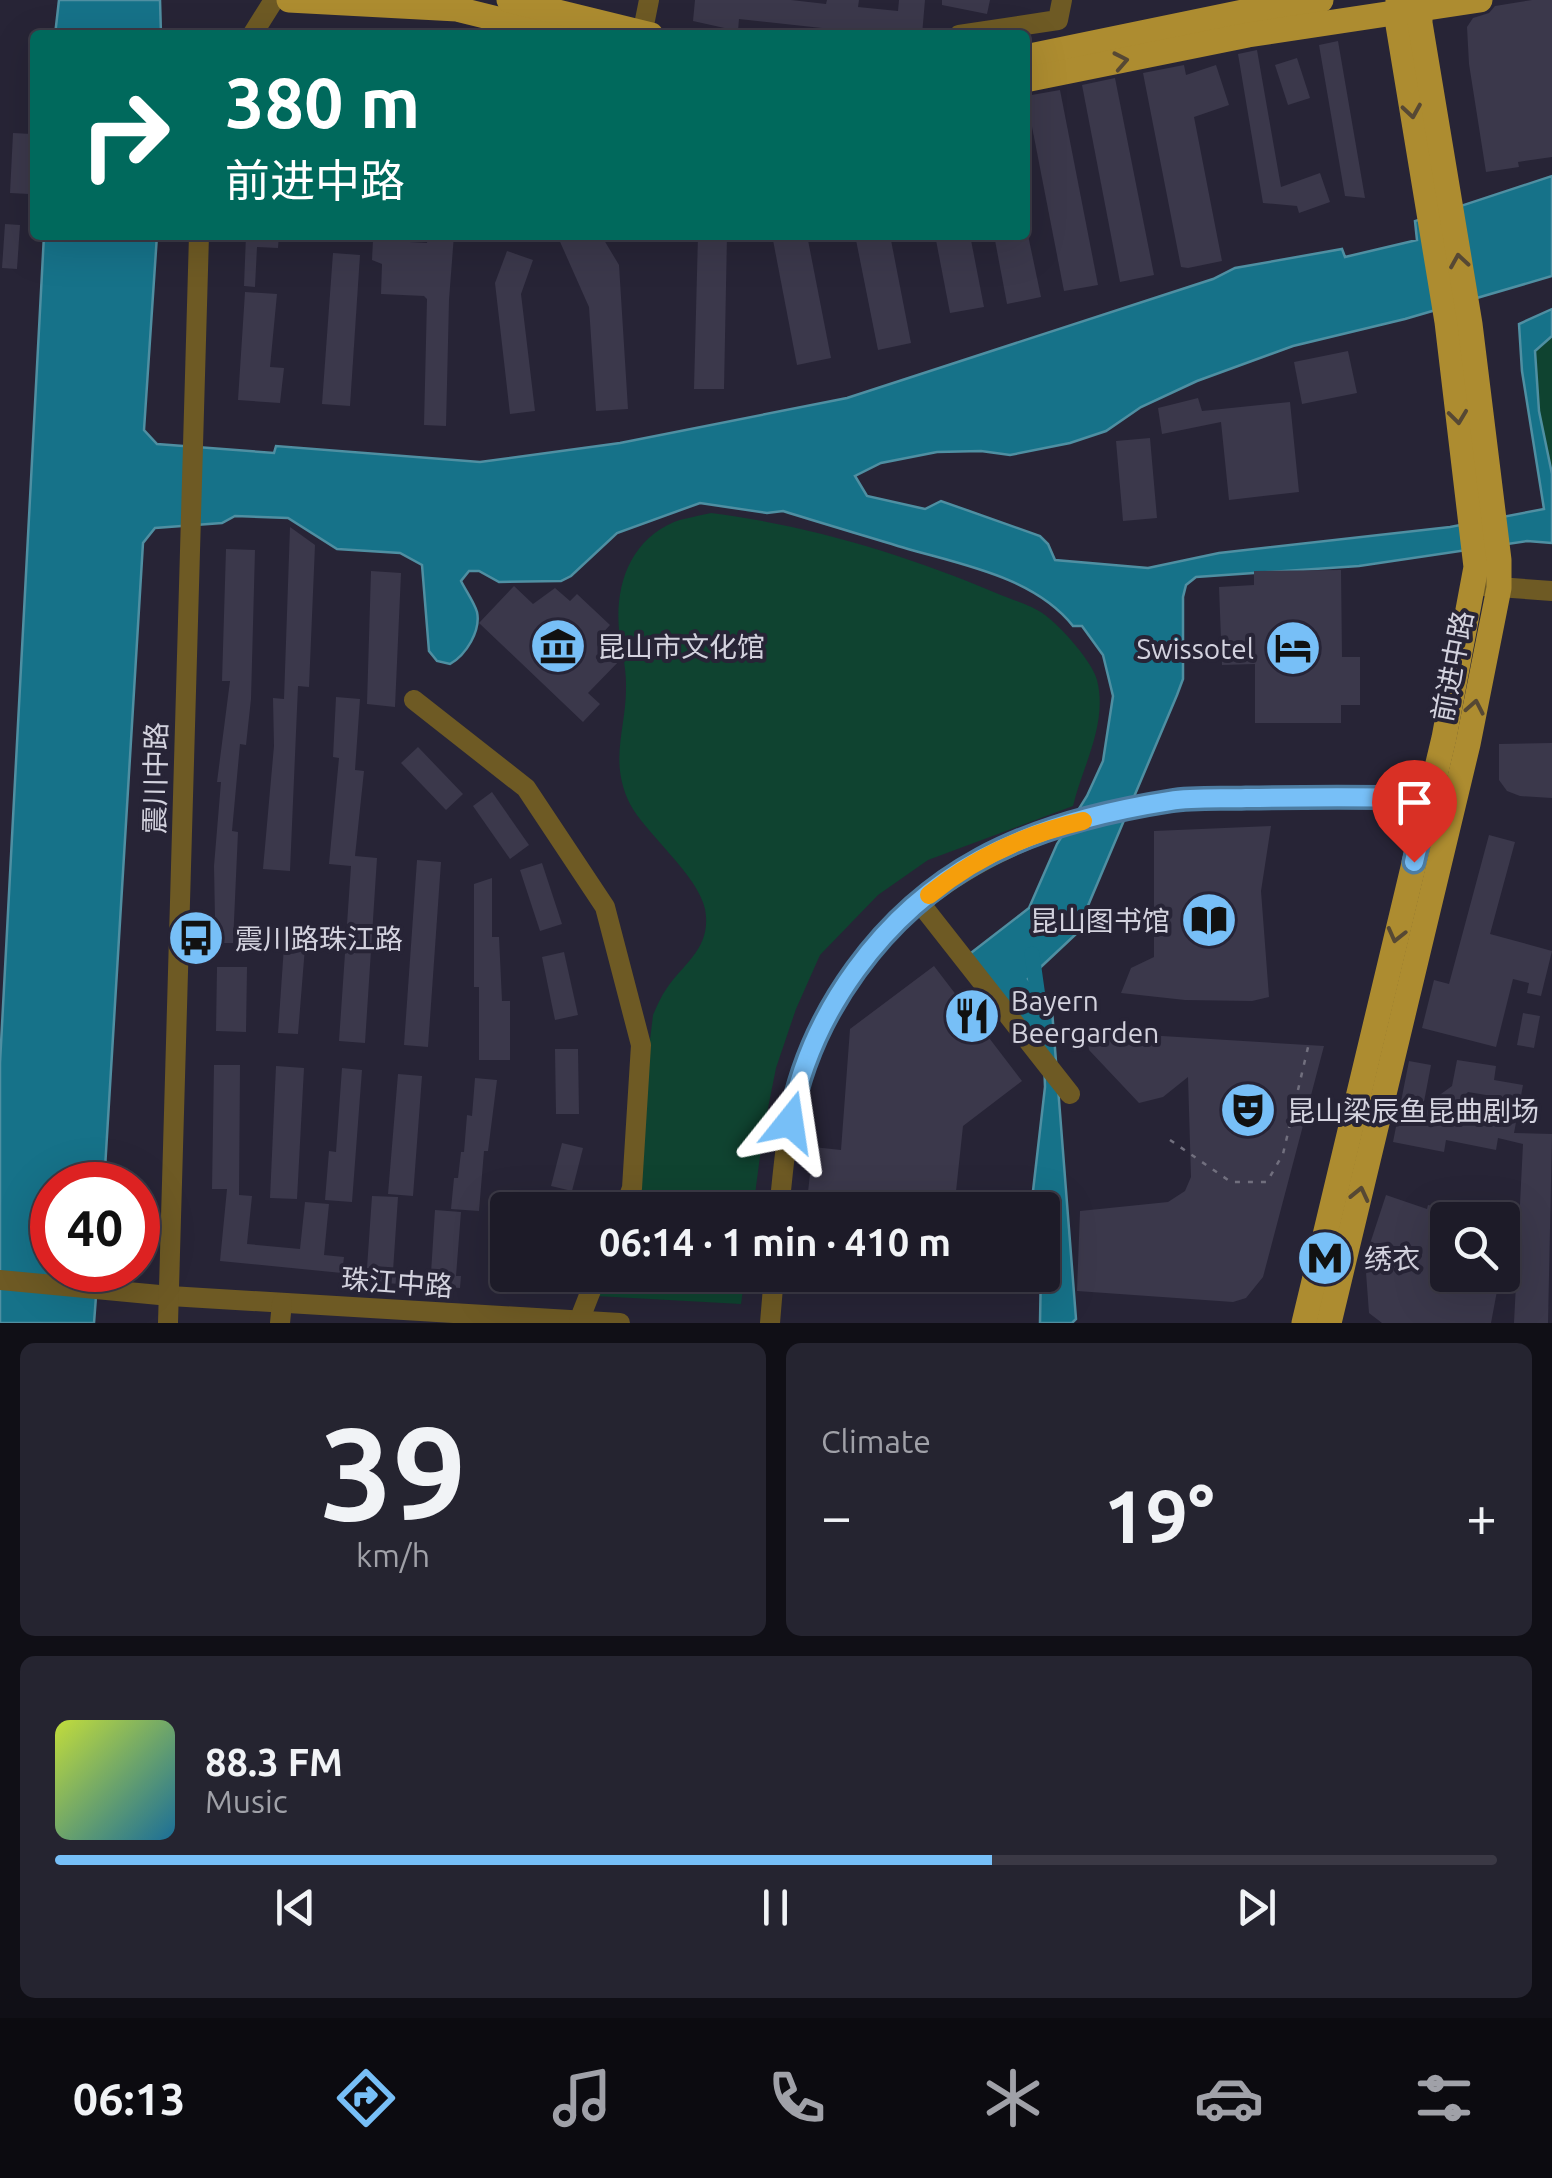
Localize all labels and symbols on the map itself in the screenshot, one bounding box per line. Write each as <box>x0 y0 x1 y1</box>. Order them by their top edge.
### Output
one-way arrow <box>1112 51 1129 72</box>
one-way arrow <box>1401 103 1422 119</box>
one-way arrow <box>1449 252 1470 269</box>
one-way arrow <box>1447 409 1468 425</box>
street label: 前进中路 <box>1426 608 1478 724</box>
museum icon: 昆山市文化馆 <box>528 616 588 676</box>
hotel icon: Swissotel <box>1263 618 1323 678</box>
place label: 昆山市文化馆 <box>597 631 765 662</box>
place label: Swissotel <box>1136 633 1254 664</box>
one-way arrow <box>1463 699 1484 716</box>
street label: 震川中路 <box>139 722 171 834</box>
pin <box>1372 760 1457 863</box>
library icon: 昆山图书馆 <box>1179 890 1239 950</box>
place label: 昆山图书馆 <box>1030 905 1170 936</box>
bus stop icon: 震川路珠江路 <box>166 908 226 968</box>
place label: 震川路珠江路 <box>235 923 403 954</box>
one-way arrow <box>1387 926 1408 943</box>
place label: Bayern Beergarden <box>1011 985 1159 1048</box>
restaurant icon: Bayern Beergarden <box>942 986 1002 1046</box>
position arrow <box>738 1070 842 1174</box>
theatre icon: 昆山梁辰鱼昆曲剧场 <box>1218 1080 1278 1140</box>
place label: 昆山梁辰鱼昆曲剧场 <box>1287 1095 1539 1126</box>
speed limit sign: 40 <box>30 1162 160 1292</box>
one-way arrow <box>1348 1186 1369 1203</box>
metro station icon: 绣衣 <box>1295 1228 1355 1288</box>
place label: 绣衣 <box>1364 1243 1420 1274</box>
street label: 珠江中路 <box>340 1263 454 1301</box>

